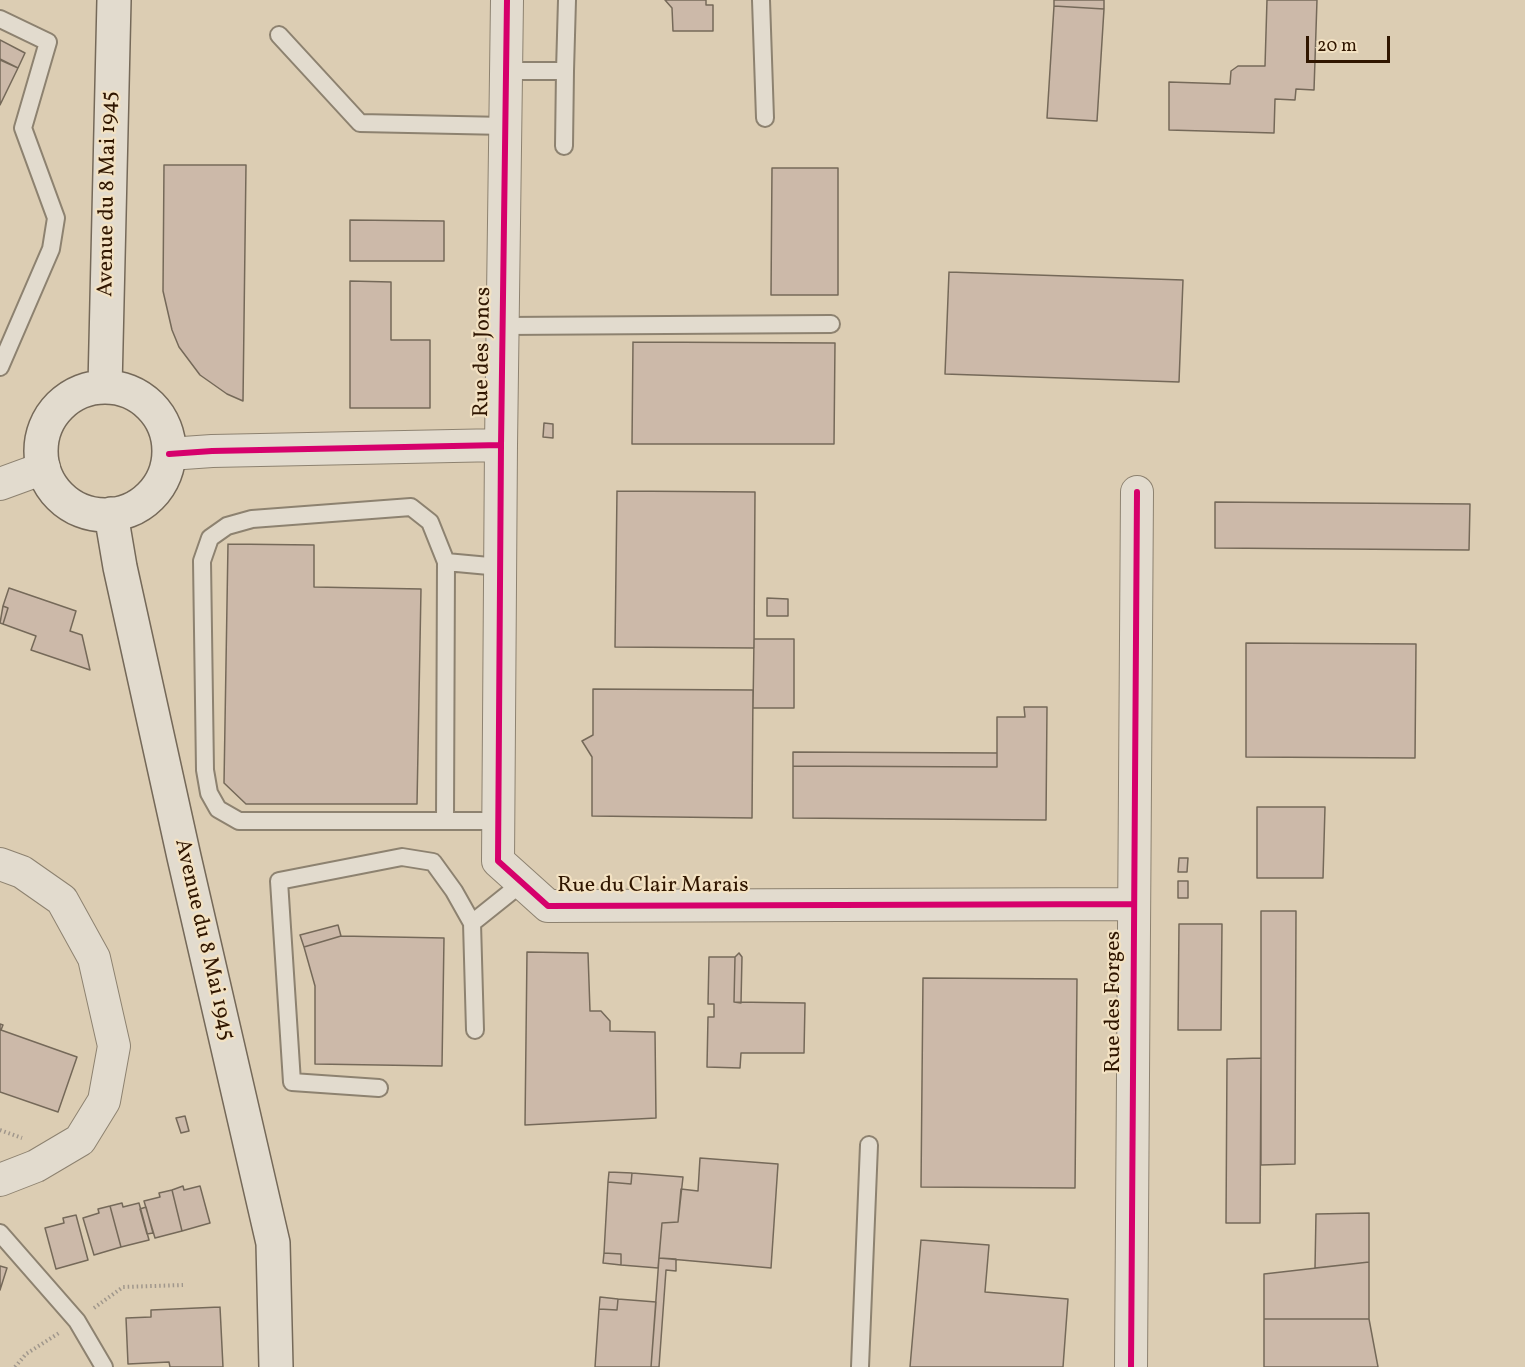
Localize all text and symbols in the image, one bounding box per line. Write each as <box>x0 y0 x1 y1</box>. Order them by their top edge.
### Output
scale bar <box>1309 24 1393 62</box>
text: 20 m <box>1317 34 1357 59</box>
street label: Avenue du 8 Mai 1945 <box>94 91 124 297</box>
street label: Rue des Joncs <box>470 287 498 417</box>
street label: Avenue du 8 Mai 1945 <box>167 837 239 1043</box>
street label: Rue du Clair Marais <box>557 874 749 900</box>
street label: Rue des Forges <box>1102 931 1128 1073</box>

